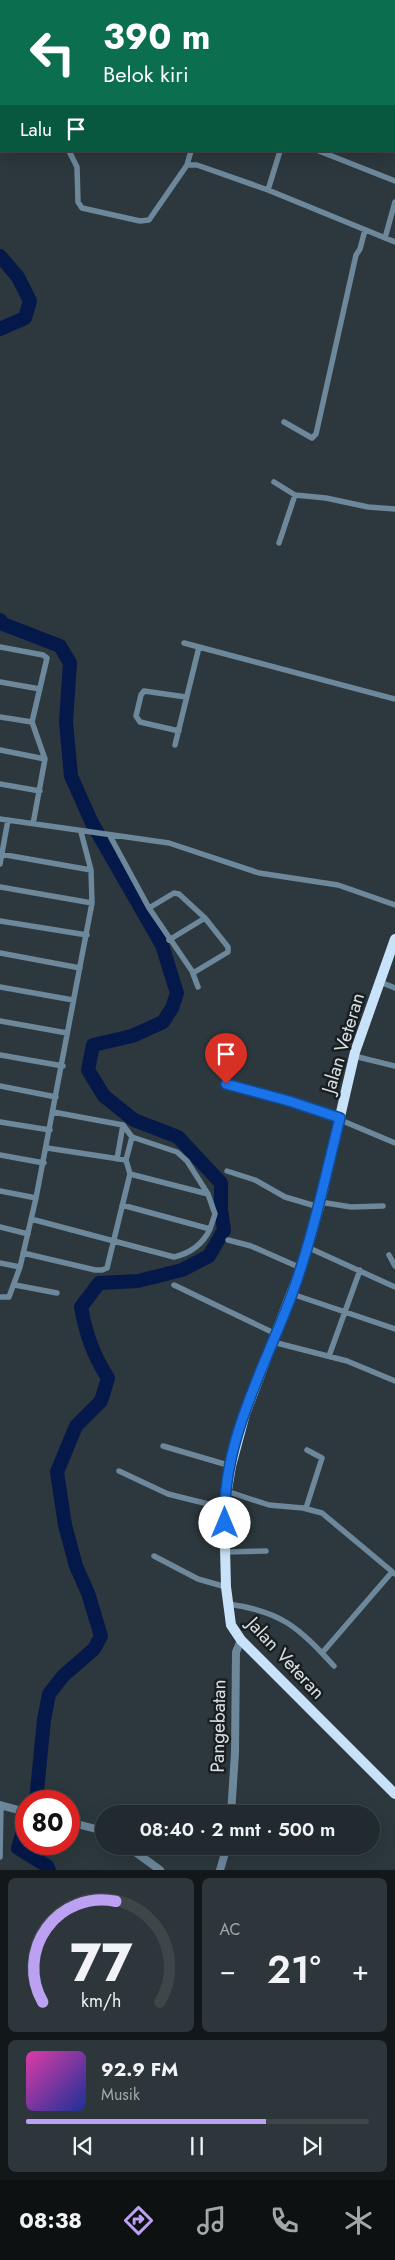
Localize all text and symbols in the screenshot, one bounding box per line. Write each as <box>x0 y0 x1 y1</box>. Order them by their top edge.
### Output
text: 390 m <box>103 12 211 62</box>
icon: left <box>20 20 85 85</box>
text: Belok kiri <box>103 58 189 90</box>
icon: arrive <box>62 115 90 143</box>
text: Lalu <box>20 116 52 143</box>
street label: Jalan Veteran <box>314 989 371 1099</box>
pin <box>205 1033 247 1084</box>
icon: arrive <box>212 1040 240 1068</box>
position arrow <box>198 1496 250 1548</box>
street label: Jalan Veteran <box>239 1609 331 1705</box>
street label: Pangebatan <box>204 1679 232 1773</box>
speed limit sign: 80 <box>15 1790 80 1855</box>
text: 08:40 · 2 mnt · 500 m <box>140 1816 335 1843</box>
text: AC <box>220 1918 241 1941</box>
text: 77 <box>69 1925 133 2001</box>
text: 21° <box>267 1942 321 1997</box>
text: − <box>220 1950 236 1991</box>
text: + <box>352 1950 369 1991</box>
text: km/h <box>81 1988 121 2014</box>
text: 92.9 FM <box>101 2056 178 2083</box>
text: Musik <box>101 2083 140 2106</box>
icon: previous <box>69 2132 97 2160</box>
icon: pause <box>183 2132 211 2160</box>
icon: next <box>298 2132 326 2160</box>
icon: directions <box>121 2203 156 2238</box>
icon: music <box>194 2203 229 2238</box>
icon: phone <box>267 2203 302 2238</box>
icon: climate <box>341 2203 376 2238</box>
text: 08:38 <box>19 2204 82 2236</box>

